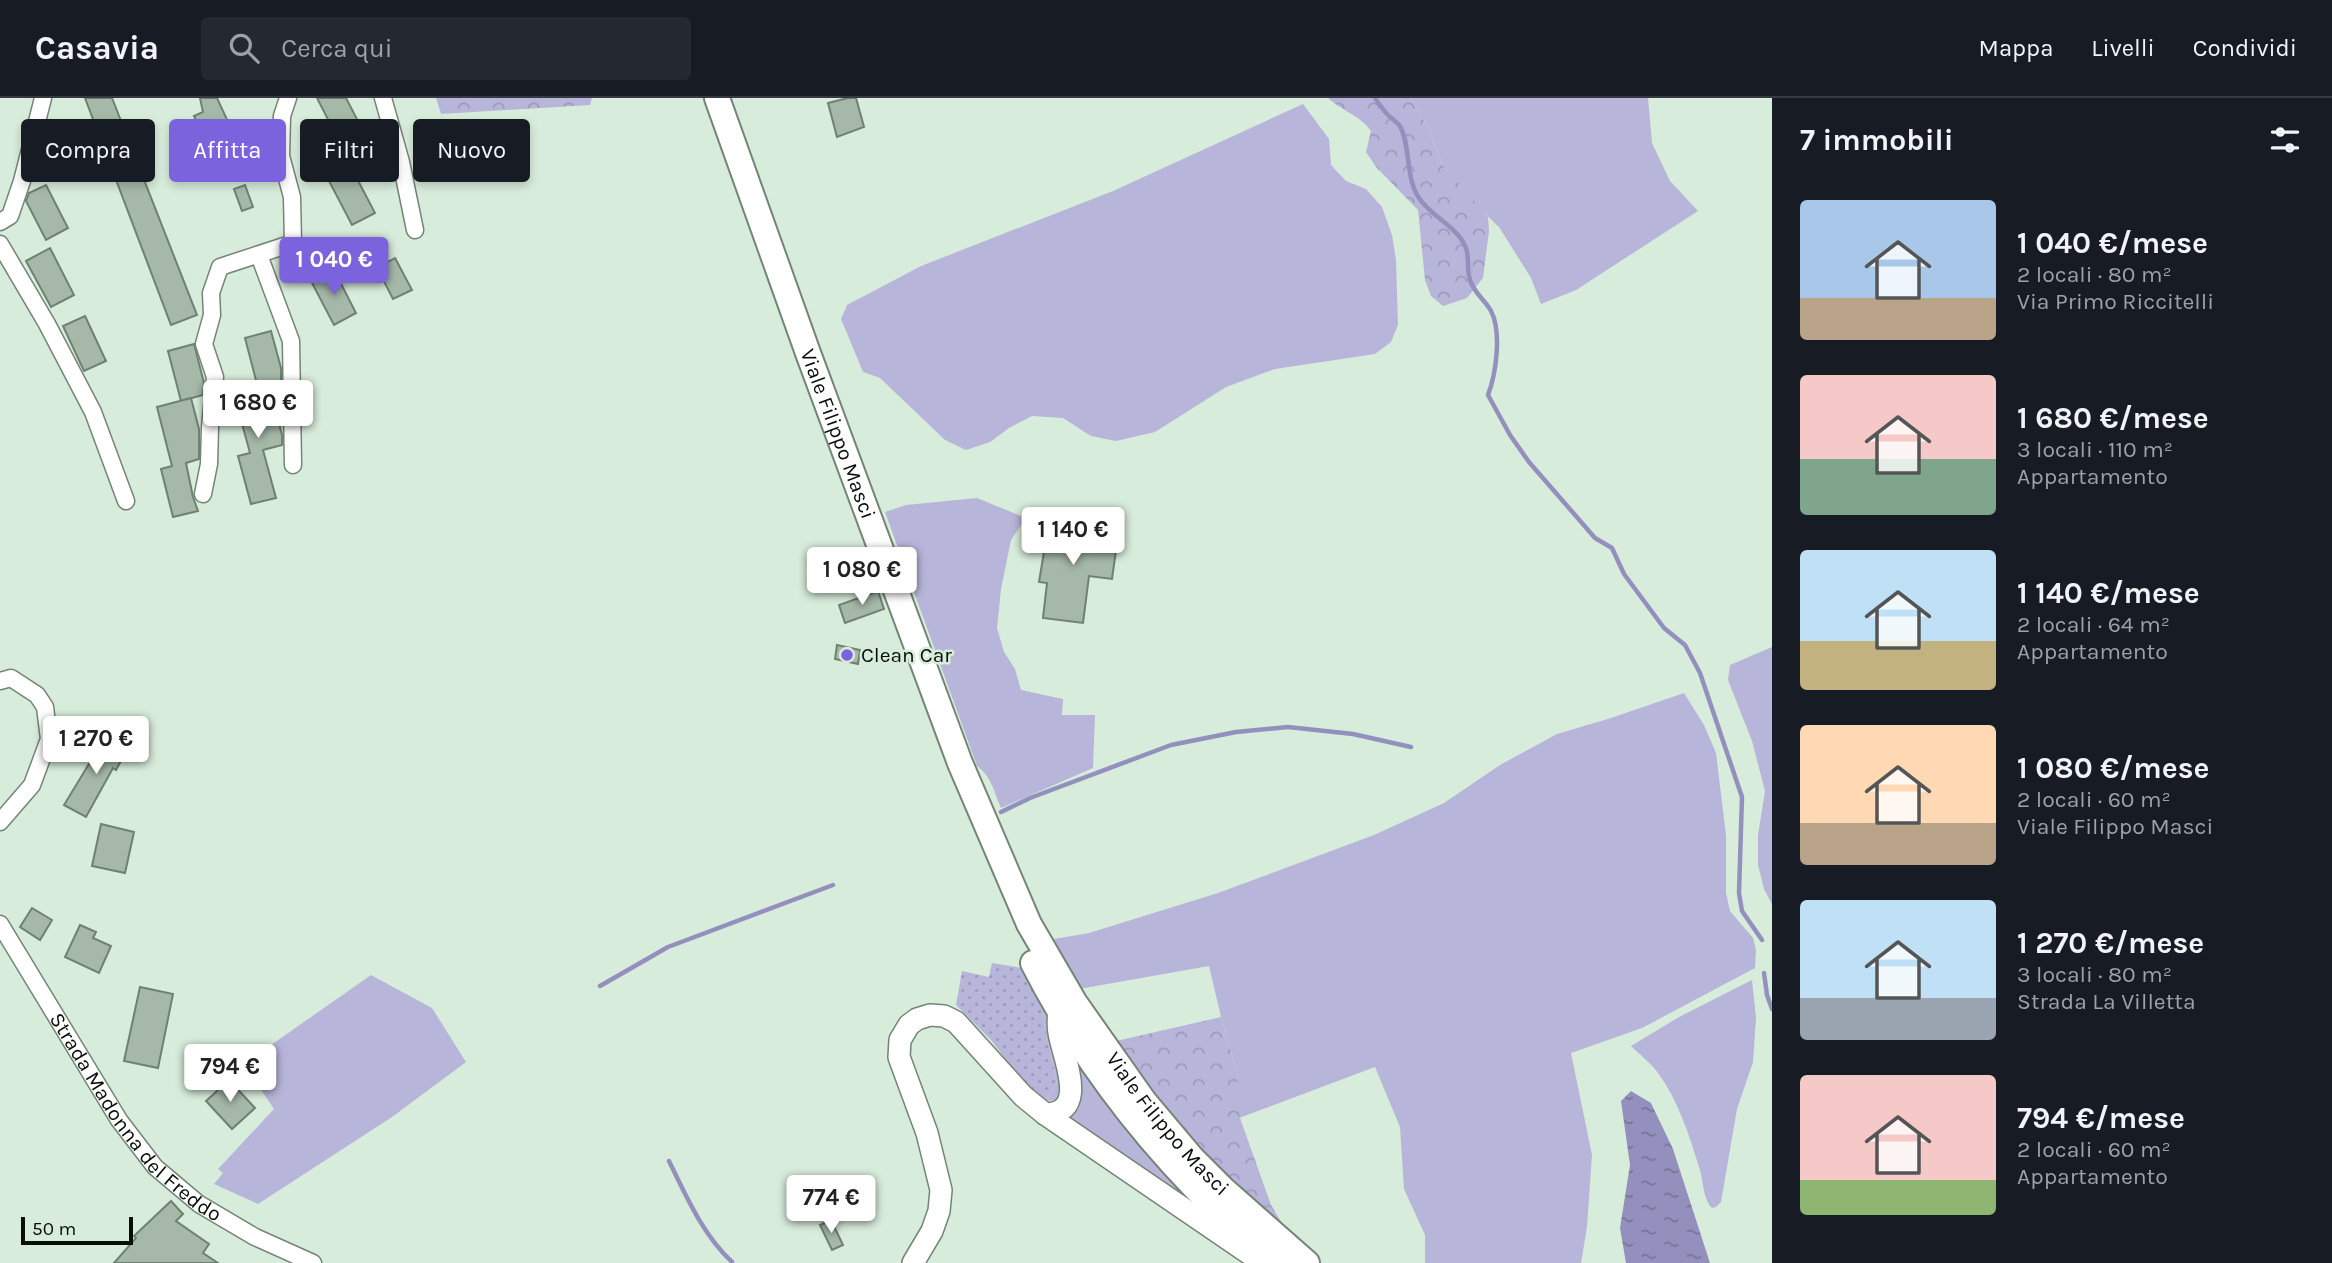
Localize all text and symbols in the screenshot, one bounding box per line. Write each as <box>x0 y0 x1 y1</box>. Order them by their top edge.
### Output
search box <box>201 17 691 80</box>
text: Casavia <box>35 29 159 67</box>
icon: search <box>225 29 263 67</box>
text: Cerca qui <box>281 33 392 64</box>
text: Mappa <box>1979 34 2053 62</box>
text: Livelli <box>2091 34 2155 62</box>
text: Condividi <box>2193 34 2297 62</box>
chip: Compra <box>21 119 155 182</box>
chip: Affitta <box>169 119 286 182</box>
chip: Filtri <box>300 119 399 182</box>
chip: Nuovo <box>413 119 530 182</box>
icon: filters <box>2266 121 2304 159</box>
text: 7 immobili <box>1800 122 1954 158</box>
text: 1 040 €/mese <box>2017 225 2208 261</box>
icon: home <box>1856 228 1940 312</box>
pin: 1 040 € <box>269 238 399 297</box>
text: 1 040 € <box>295 246 373 273</box>
text: 2 locali · 80 m² <box>2017 261 2172 288</box>
text: Via Primo Riccitelli <box>2017 288 2214 315</box>
street label: Viale Filippo Masci <box>796 346 880 522</box>
pin: 1 680 € <box>193 380 323 440</box>
text: 1 680 € <box>219 389 297 416</box>
text: 1 680 €/mese <box>2017 400 2209 436</box>
icon: home <box>1856 403 1940 487</box>
text: 3 locali · 110 m² <box>2017 436 2173 463</box>
text: Appartamento <box>2017 463 2168 490</box>
pin: 1 140 € <box>1008 508 1138 567</box>
text: 1 140 € <box>1038 516 1108 543</box>
pin: 1 080 € <box>797 547 927 607</box>
text: 1 080 € <box>823 556 901 583</box>
text: 1 140 €/mese <box>2017 575 2200 611</box>
icon: home <box>1856 578 1940 662</box>
text: 2 locali · 64 m² <box>2017 611 2170 638</box>
text: Appartamento <box>2017 638 2168 665</box>
place label: Clean Car <box>861 643 952 667</box>
marker: Clean Car <box>839 647 855 663</box>
pin: 1 270 € <box>31 716 161 776</box>
text: 1 270 € <box>59 725 133 752</box>
text: 1 080 €/mese <box>2017 750 2209 786</box>
icon: home <box>1856 753 1940 837</box>
text: 2 locali · 60 m² <box>2017 786 2171 813</box>
text: Viale Filippo Masci <box>2017 813 2213 840</box>
text: 1 270 €/mese <box>2017 925 2204 961</box>
icon: home <box>1856 928 1940 1012</box>
text: 3 locali · 80 m² <box>2017 961 2172 988</box>
text: Strada La Villetta <box>2017 988 2196 1015</box>
street label: Strada Madonna del Freddo <box>45 1008 226 1227</box>
pin: 794 € <box>181 1044 279 1104</box>
street label: Viale Filippo Masci <box>1101 1047 1234 1201</box>
text: 794 € <box>200 1053 260 1080</box>
text: 794 €/mese <box>2017 1100 2185 1136</box>
icon: home <box>1856 1103 1940 1187</box>
text: 2 locali · 60 m² <box>2017 1136 2171 1163</box>
text: Appartamento <box>2017 1163 2168 1190</box>
pin: 774 € <box>782 1176 880 1235</box>
text: 774 € <box>803 1184 859 1211</box>
scale bar <box>21 1214 133 1246</box>
text: 50 m <box>32 1218 76 1240</box>

